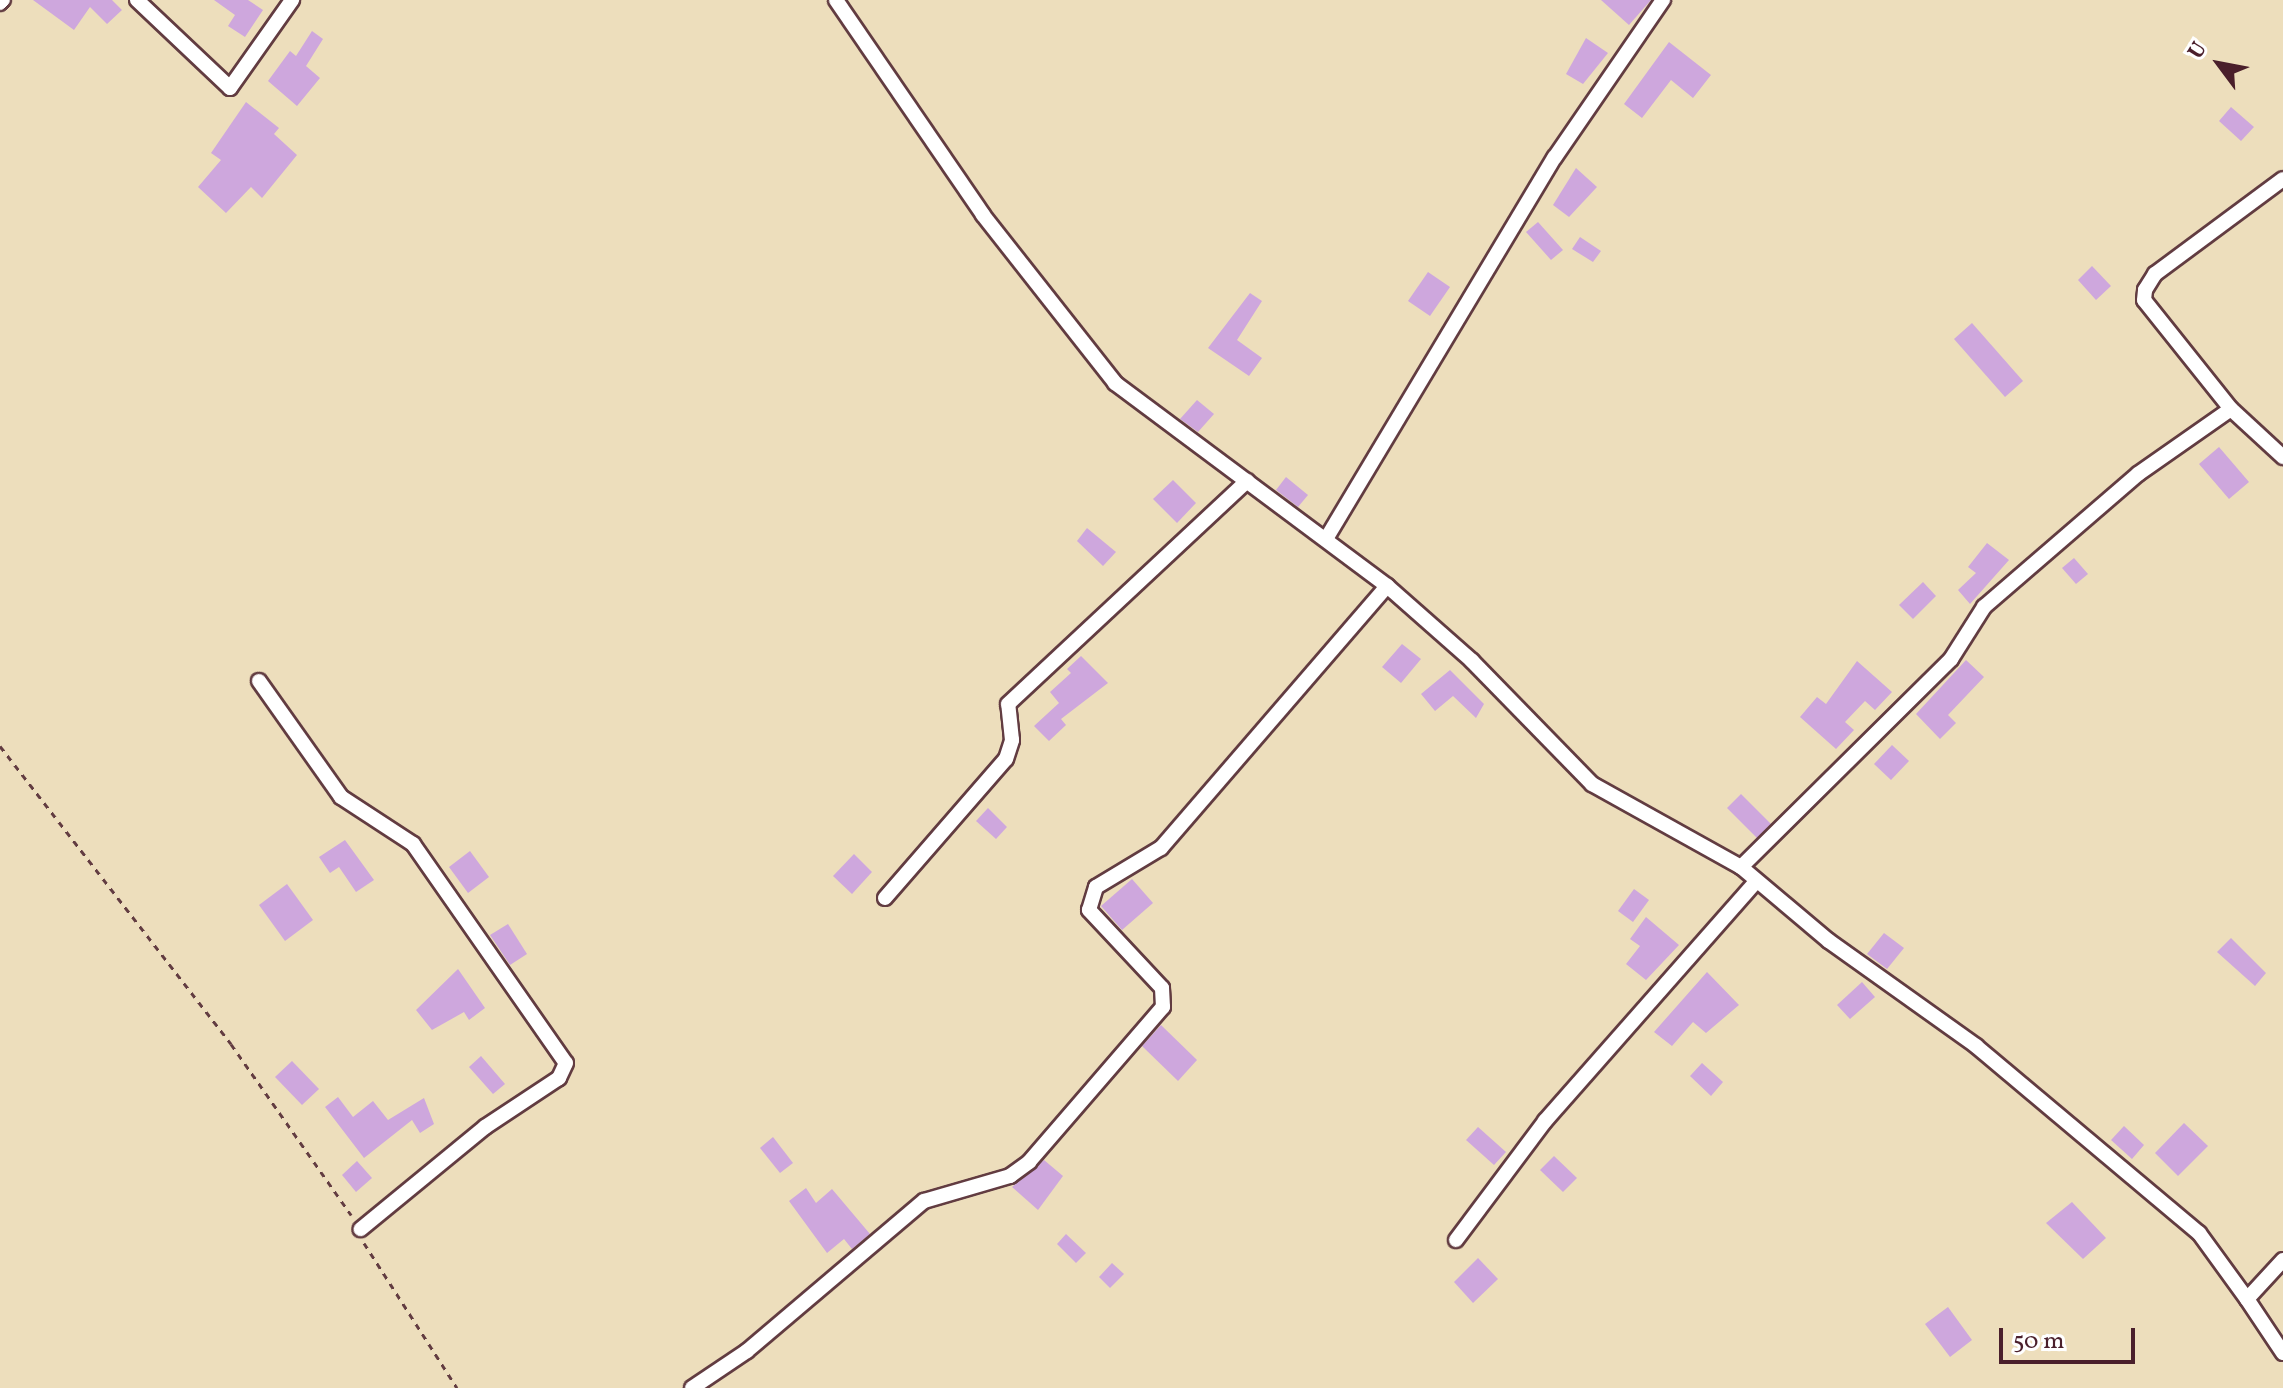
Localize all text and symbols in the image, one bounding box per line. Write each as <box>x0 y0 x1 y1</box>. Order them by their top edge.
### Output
north arrow <box>2179 24 2259 104</box>
text: U <box>2181 36 2215 66</box>
scale bar <box>2003 1312 2139 1362</box>
text: 50 m <box>2013 1325 2065 1359</box>

